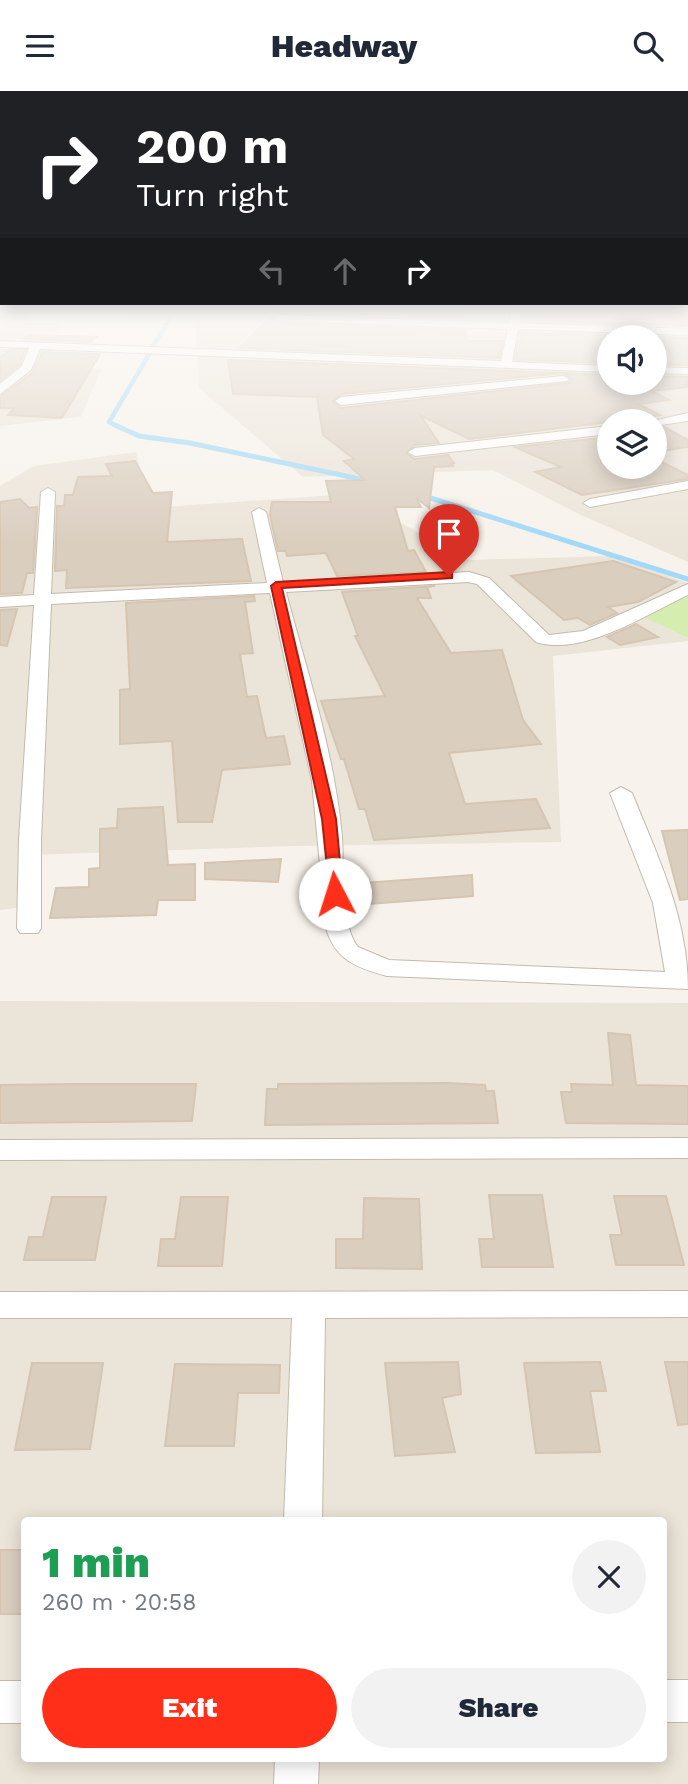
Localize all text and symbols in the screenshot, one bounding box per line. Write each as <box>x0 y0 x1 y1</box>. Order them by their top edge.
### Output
icon: menu <box>21 27 59 65</box>
text: Headway <box>271 27 417 65</box>
icon: search <box>629 27 667 65</box>
text: 200 m <box>136 117 288 175</box>
icon: right <box>21 119 112 210</box>
text: Turn right <box>136 176 288 214</box>
icon: left <box>253 252 291 290</box>
icon: ahead <box>326 252 364 290</box>
icon: right <box>399 252 437 290</box>
map controls <box>597 325 667 479</box>
button: sound <box>597 325 667 395</box>
button: layers <box>597 409 667 479</box>
pin <box>419 504 479 576</box>
icon: arrive <box>430 515 468 553</box>
position arrow <box>298 857 372 931</box>
text: 1 min <box>42 1538 150 1587</box>
button: close <box>572 1540 646 1614</box>
text: 260 m · 20:58 <box>42 1589 196 1616</box>
button: Exit <box>42 1668 337 1748</box>
button: Share <box>351 1668 646 1748</box>

